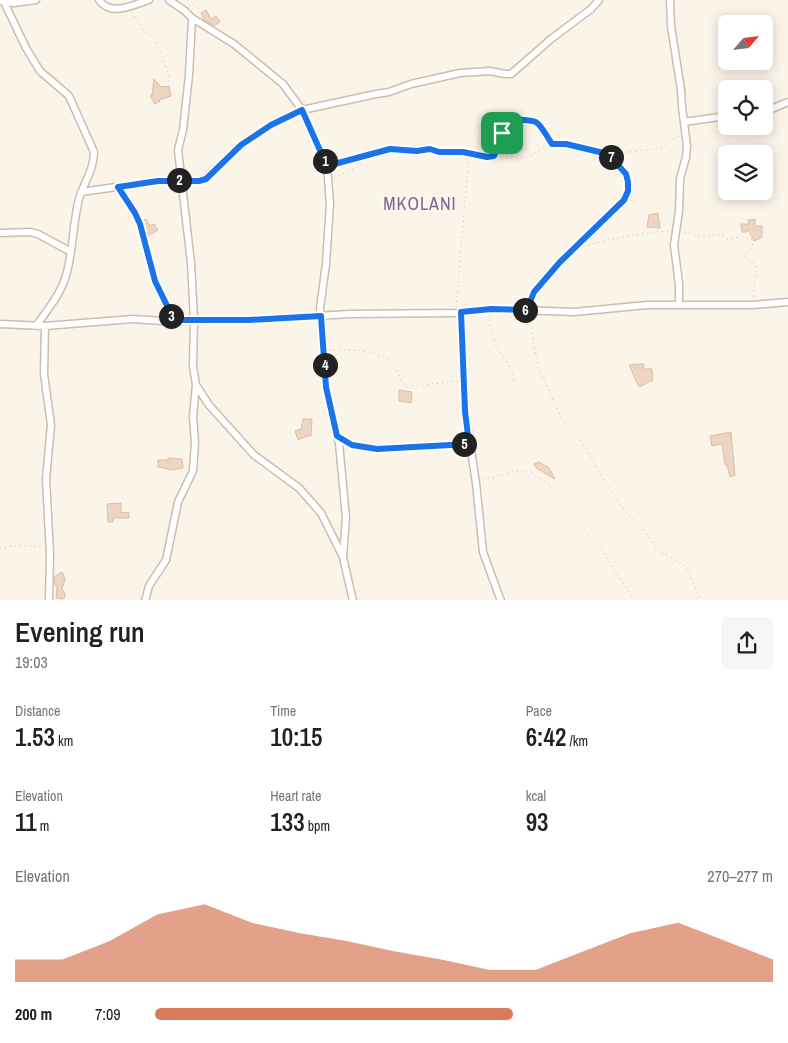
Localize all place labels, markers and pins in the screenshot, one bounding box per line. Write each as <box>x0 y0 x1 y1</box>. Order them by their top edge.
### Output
pin <box>481 112 523 154</box>
pin: 7 <box>598 144 624 170</box>
pin: 1 <box>312 148 338 174</box>
pin: 2 <box>166 168 192 192</box>
pin: 6 <box>512 298 538 322</box>
pin: 3 <box>158 304 184 328</box>
pin: 4 <box>312 352 338 378</box>
pin: 5 <box>452 432 476 456</box>

